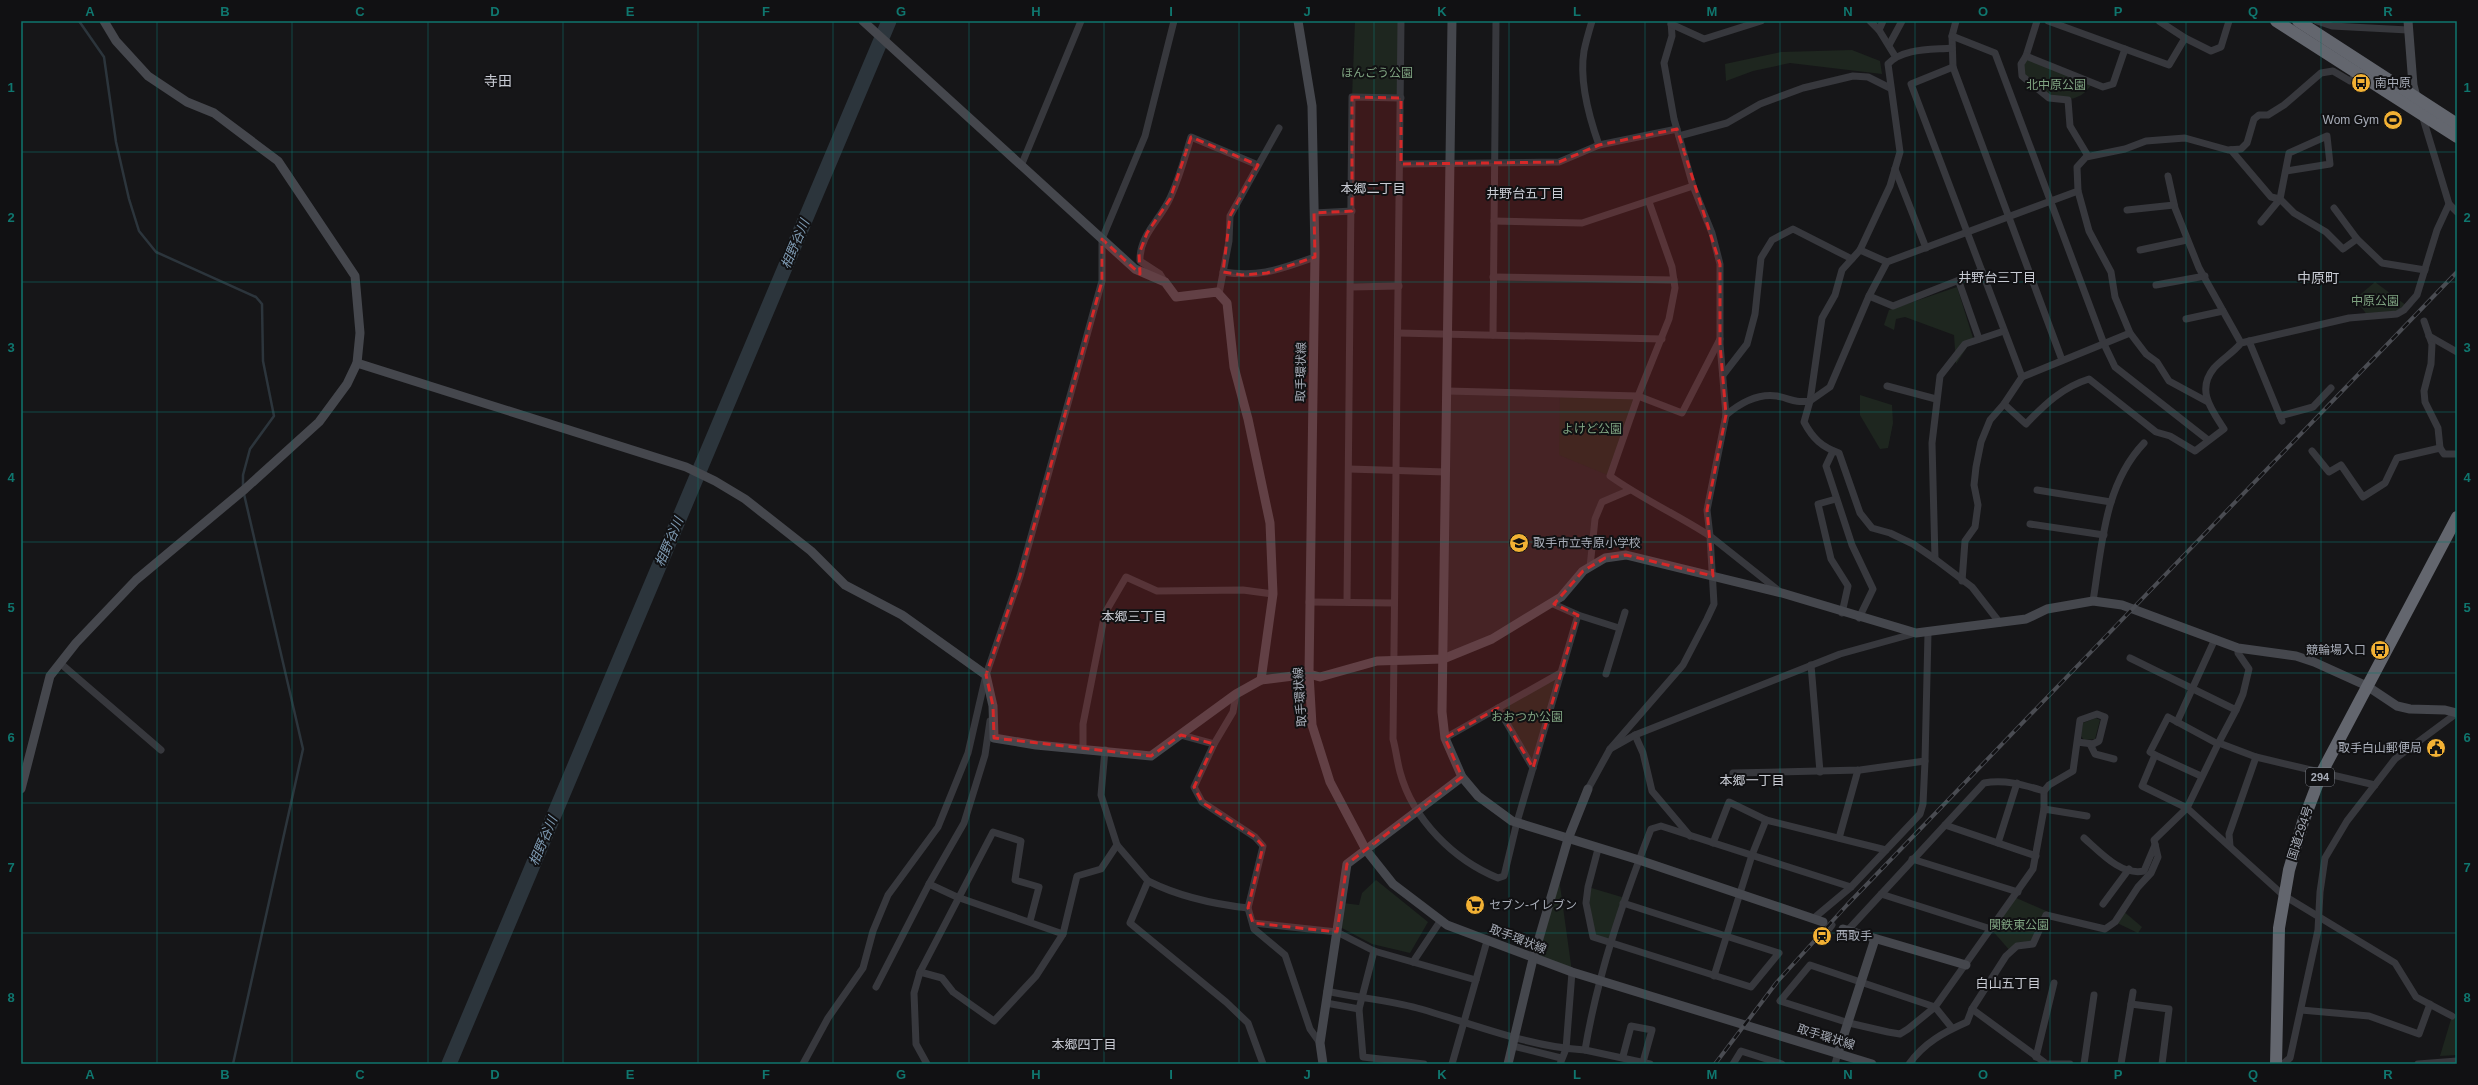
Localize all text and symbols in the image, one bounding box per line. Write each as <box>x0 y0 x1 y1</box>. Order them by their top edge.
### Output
text: A <box>85 4 95 19</box>
text: B <box>220 4 230 19</box>
text: C <box>355 4 365 19</box>
text: D <box>490 4 500 19</box>
text: E <box>626 4 635 19</box>
text: F <box>762 4 770 19</box>
text: G <box>896 4 906 19</box>
text: H <box>1031 4 1041 19</box>
text: I <box>1169 4 1173 19</box>
text: J <box>1303 4 1311 19</box>
text: K <box>1437 4 1447 19</box>
text: L <box>1573 4 1581 19</box>
text: M <box>1707 4 1717 19</box>
text: N <box>1843 4 1853 19</box>
text: O <box>1978 4 1988 19</box>
text: P <box>2114 4 2123 19</box>
text: Q <box>2248 4 2258 19</box>
text: R <box>2383 4 2393 19</box>
park label: ほんごう公園 <box>1341 66 1413 80</box>
bus stop icon: 南中原 <box>2350 72 2372 94</box>
district label: 寺田 <box>484 73 512 89</box>
place label: 南中原 <box>2375 76 2411 90</box>
park label: 北中原公園 <box>2026 78 2086 92</box>
text: 1 <box>7 80 15 95</box>
text: 1 <box>2463 80 2471 95</box>
sports icon: Wom Gym <box>2382 109 2404 131</box>
place label: Wom Gym <box>2323 113 2379 127</box>
district label: 本郷二丁目 <box>1340 181 1406 196</box>
district label: 井野台五丁目 <box>1486 186 1564 201</box>
text: 2 <box>7 210 15 225</box>
text: 2 <box>2463 210 2471 225</box>
water label: 相野谷川 <box>778 215 813 271</box>
district label: 井野台三丁目 <box>1958 270 2036 285</box>
district label: 中原町 <box>2297 270 2339 286</box>
park label: 中原公園 <box>2351 294 2399 308</box>
text: 3 <box>7 340 15 355</box>
text: 3 <box>2463 340 2471 355</box>
street label: 取手環状線 <box>1293 342 1309 402</box>
park label: よけど公園 <box>1562 422 1622 436</box>
text: 4 <box>7 470 15 485</box>
text: 4 <box>2463 470 2471 485</box>
water label: 相野谷川 <box>652 513 687 569</box>
school or university icon: 取手市立寺原小学校 <box>1508 532 1530 554</box>
place label: 取手市立寺原小学校 <box>1533 536 1641 550</box>
text: 5 <box>7 600 15 615</box>
text: 5 <box>2463 600 2471 615</box>
district label: 本郷三丁目 <box>1101 609 1167 624</box>
bus stop icon: 競輪場入口 <box>2369 639 2391 661</box>
place label: 競輪場入口 <box>2306 643 2366 657</box>
street label: 取手環状線 <box>1291 667 1309 727</box>
park label: おおつか公園 <box>1491 710 1563 724</box>
text: 6 <box>7 730 15 745</box>
text: 6 <box>2463 730 2471 745</box>
public building icon: 取手白山郵便局 <box>2425 737 2447 759</box>
place label: 取手白山郵便局 <box>2338 741 2422 755</box>
road number: 294 <box>2306 768 2334 786</box>
district label: 本郷一丁目 <box>1719 773 1785 788</box>
street label: 国道294号 <box>2285 804 2315 862</box>
water label: 相野谷川 <box>526 812 561 868</box>
text: 7 <box>7 860 15 875</box>
text: 7 <box>2463 860 2471 875</box>
supermarket icon: セブン-イレブン <box>1464 894 1486 916</box>
place label: セブン-イレブン <box>1489 898 1577 912</box>
park label: 関鉄東公園 <box>1989 918 2049 932</box>
street label: 取手環状線 <box>1487 922 1549 956</box>
station icon: 西取手 <box>1811 925 1833 947</box>
place label: 西取手 <box>1836 929 1872 943</box>
district label: 白山五丁目 <box>1975 976 2041 991</box>
text: 8 <box>7 990 15 1005</box>
text: 8 <box>2463 990 2471 1005</box>
street label: 取手環状線 <box>1795 1022 1857 1052</box>
district label: 本郷四丁目 <box>1051 1037 1117 1052</box>
text: A <box>85 1067 95 1082</box>
text: B <box>220 1067 230 1082</box>
text: C <box>355 1067 365 1082</box>
text: D <box>490 1067 500 1082</box>
text: E <box>626 1067 635 1082</box>
text: F <box>762 1067 770 1082</box>
text: G <box>896 1067 906 1082</box>
text: H <box>1031 1067 1041 1082</box>
text: I <box>1169 1067 1173 1082</box>
text: J <box>1303 1067 1311 1082</box>
text: K <box>1437 1067 1447 1082</box>
text: L <box>1573 1067 1581 1082</box>
text: M <box>1707 1067 1717 1082</box>
text: N <box>1843 1067 1853 1082</box>
text: O <box>1978 1067 1988 1082</box>
text: P <box>2114 1067 2123 1082</box>
text: Q <box>2248 1067 2258 1082</box>
text: R <box>2383 1067 2393 1082</box>

